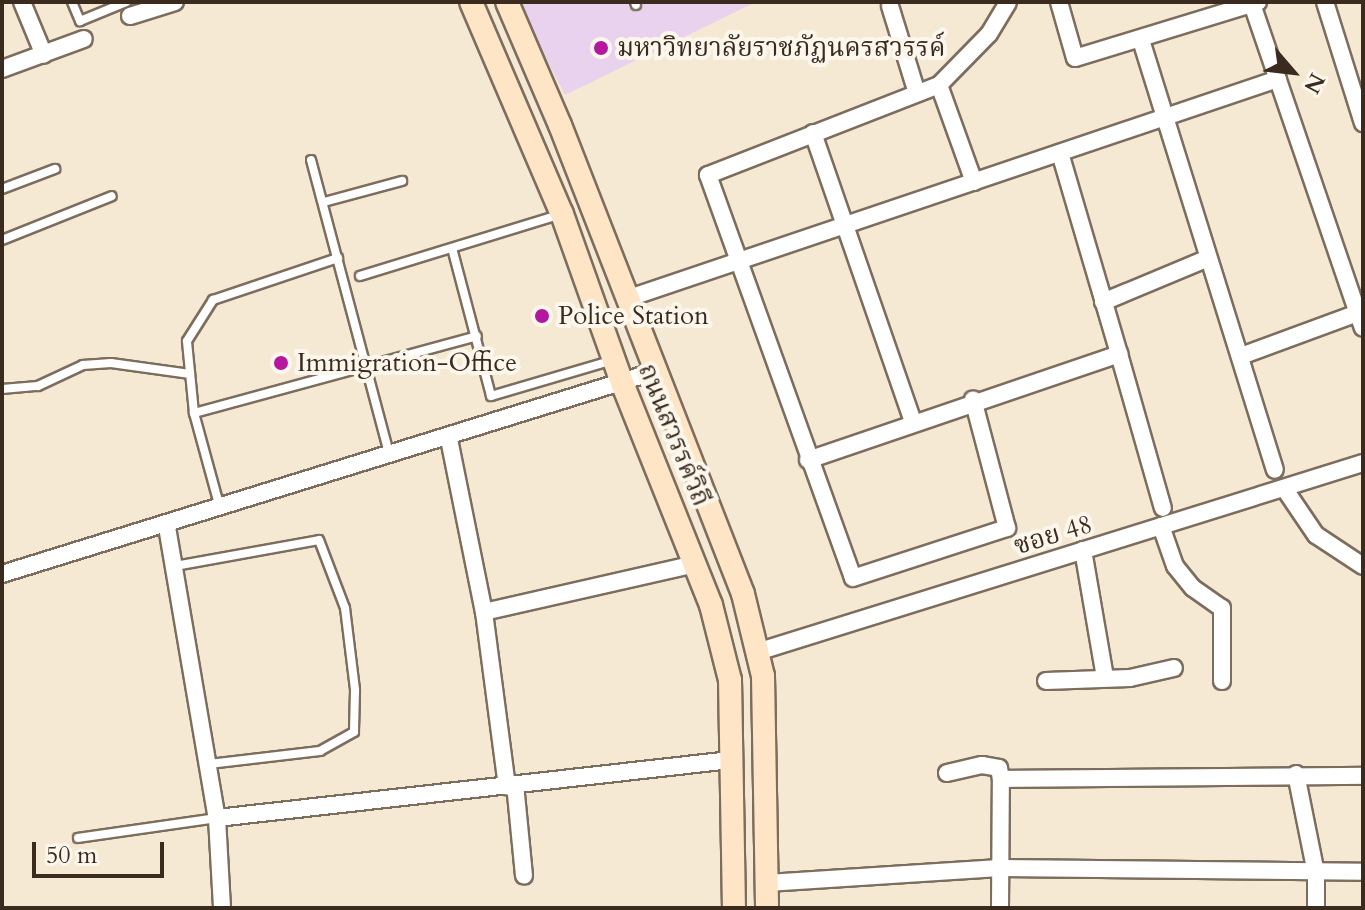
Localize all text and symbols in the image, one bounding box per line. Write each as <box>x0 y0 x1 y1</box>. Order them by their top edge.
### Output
place label: มหาวิทยาลัยราชภัฏนครสวรรค์ <box>617 32 945 64</box>
north arrow <box>1253 32 1333 112</box>
marker: มหาวิทยาลัยราชภัฏนครสวรรค์ <box>592 39 610 57</box>
text: N <box>1296 68 1332 99</box>
place label: Police Station <box>558 300 709 332</box>
marker: Police Station <box>533 307 551 325</box>
place label: Immigration-Office <box>297 347 517 379</box>
marker: Immigration-Office <box>272 354 290 372</box>
street label: ถนนสวรรค์วิถี <box>631 359 717 511</box>
street label: ซอย 48 <box>1010 508 1096 562</box>
scale bar <box>36 826 168 876</box>
text: 50 m <box>46 839 97 872</box>

